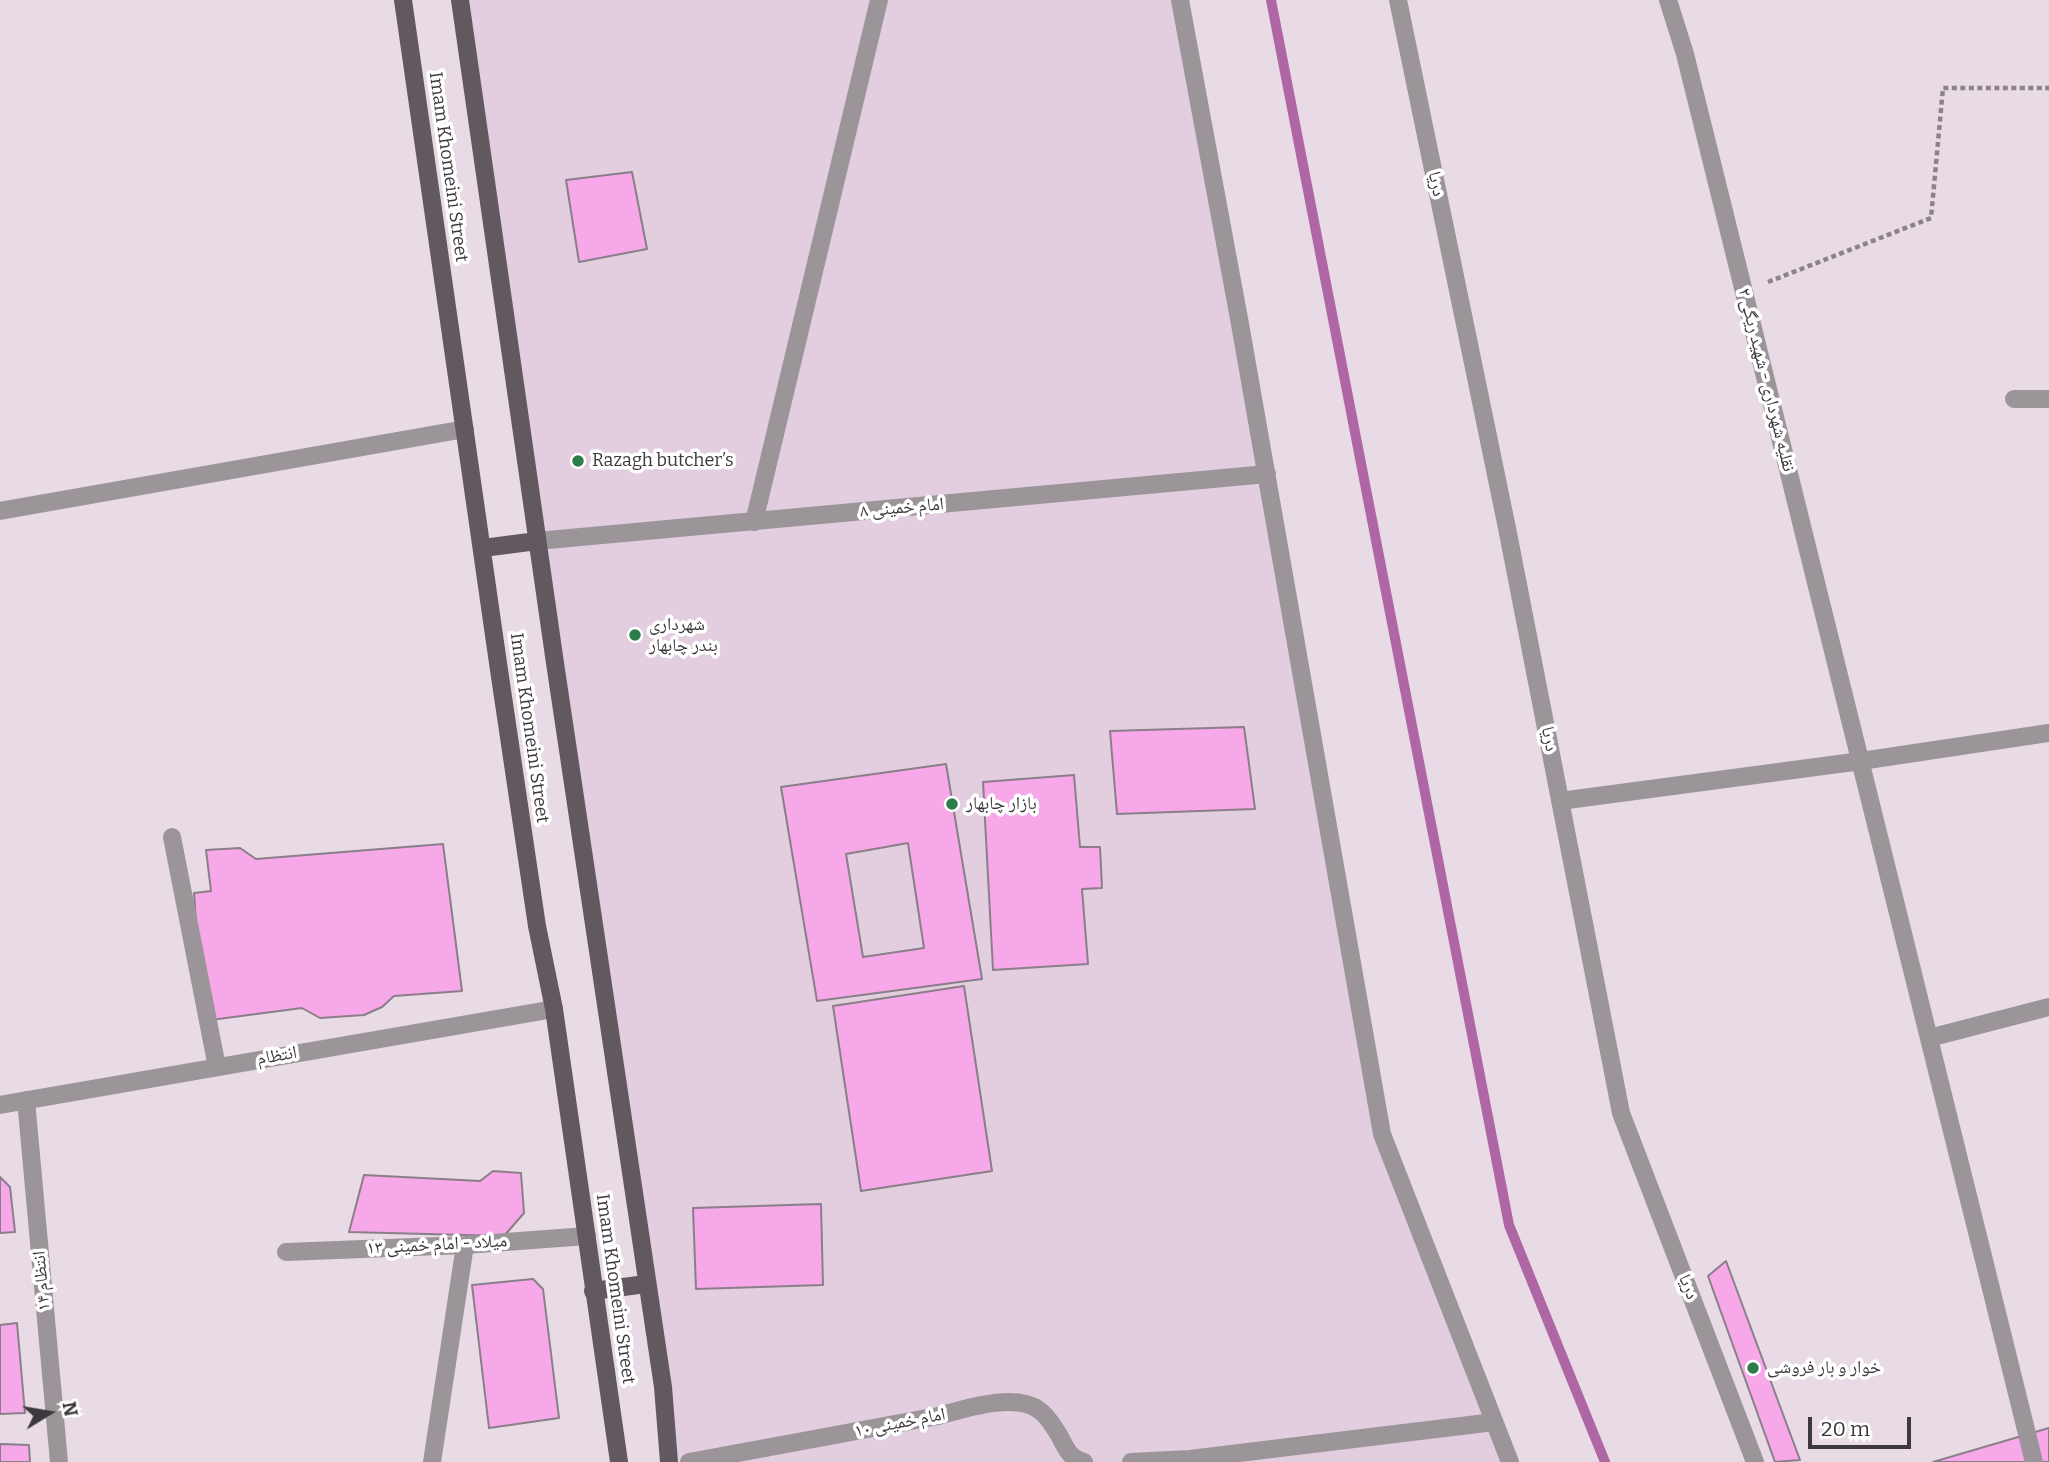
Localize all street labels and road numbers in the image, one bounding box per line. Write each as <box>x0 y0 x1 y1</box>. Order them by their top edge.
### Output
street label: Imam Khomeini Street <box>424 70 472 264</box>
street label: دریا <box>1423 169 1449 199</box>
street label: نقلیه شهرداری - شهید ریگی ۲ <box>1733 286 1799 474</box>
street label: امام خمینی ۸ <box>859 494 945 522</box>
street label: Imam Khomeini Street <box>505 631 553 825</box>
street label: دریا <box>1536 725 1562 753</box>
street label: انتظام <box>255 1042 299 1070</box>
street label: Imam Khomeini Street <box>591 1192 639 1386</box>
street label: میلاد - امام خمینی ۱۳ <box>366 1231 508 1259</box>
street label: انتظام ۱۴ <box>29 1250 55 1312</box>
street label: دریا <box>1673 1271 1703 1303</box>
street label: امام خمینی ۱۰ <box>853 1404 947 1442</box>

